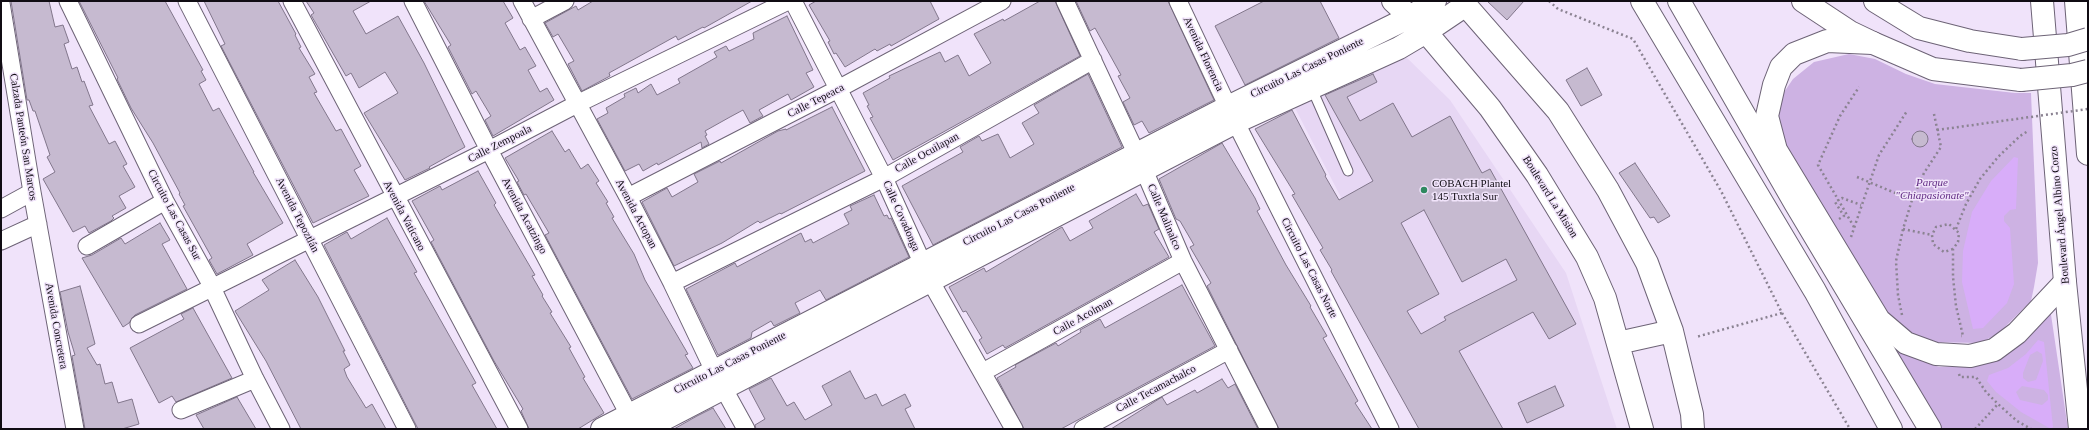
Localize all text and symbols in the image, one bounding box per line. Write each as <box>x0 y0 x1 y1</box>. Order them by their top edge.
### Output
street label: Avenida Florencia <box>1180 15 1226 93</box>
street label: Circuito Las Casas Poniente <box>1248 35 1366 101</box>
street label: Calzada Panteón San Marcos <box>6 72 40 202</box>
street label: Calle Tepeaca <box>785 81 847 121</box>
street label: Calle Zempoala <box>466 122 534 166</box>
street label: Calle Ocuilapan <box>893 130 961 176</box>
street label: Boulevard Ángel Albino Corzo <box>2047 145 2073 285</box>
street label: Boulevard La Mision <box>1519 154 1581 240</box>
street label: Circuito Las Casas Sur <box>144 167 204 263</box>
street label: Avenida Tepoztlán <box>272 175 322 255</box>
street label: Avenida Acatzingo <box>498 176 550 256</box>
park label: Parque "Chiapasiónate" <box>1895 176 1969 202</box>
street label: Avenida Actopan <box>612 177 660 251</box>
place label: COBACH Plantel 145 Tuxtla Sur <box>1432 177 1511 203</box>
street label: Avenida Vaticano <box>380 179 428 253</box>
street label: Calle Covadonga <box>880 179 922 253</box>
street label: Circuito Las Casas Poniente <box>961 181 1077 249</box>
street label: Calle Malinalco <box>1144 182 1184 252</box>
marker: COBACH Plantel 145 Tuxtla Sur <box>1419 185 1429 195</box>
street label: Circuito Las Casas Norte <box>1278 216 1340 320</box>
street label: Avenida Concretera <box>42 282 70 370</box>
street label: Calle Acolman <box>1051 295 1115 339</box>
street label: Circuito Las Casas Poniente <box>672 329 788 397</box>
street label: Calle Tecamachalco <box>1114 362 1198 416</box>

